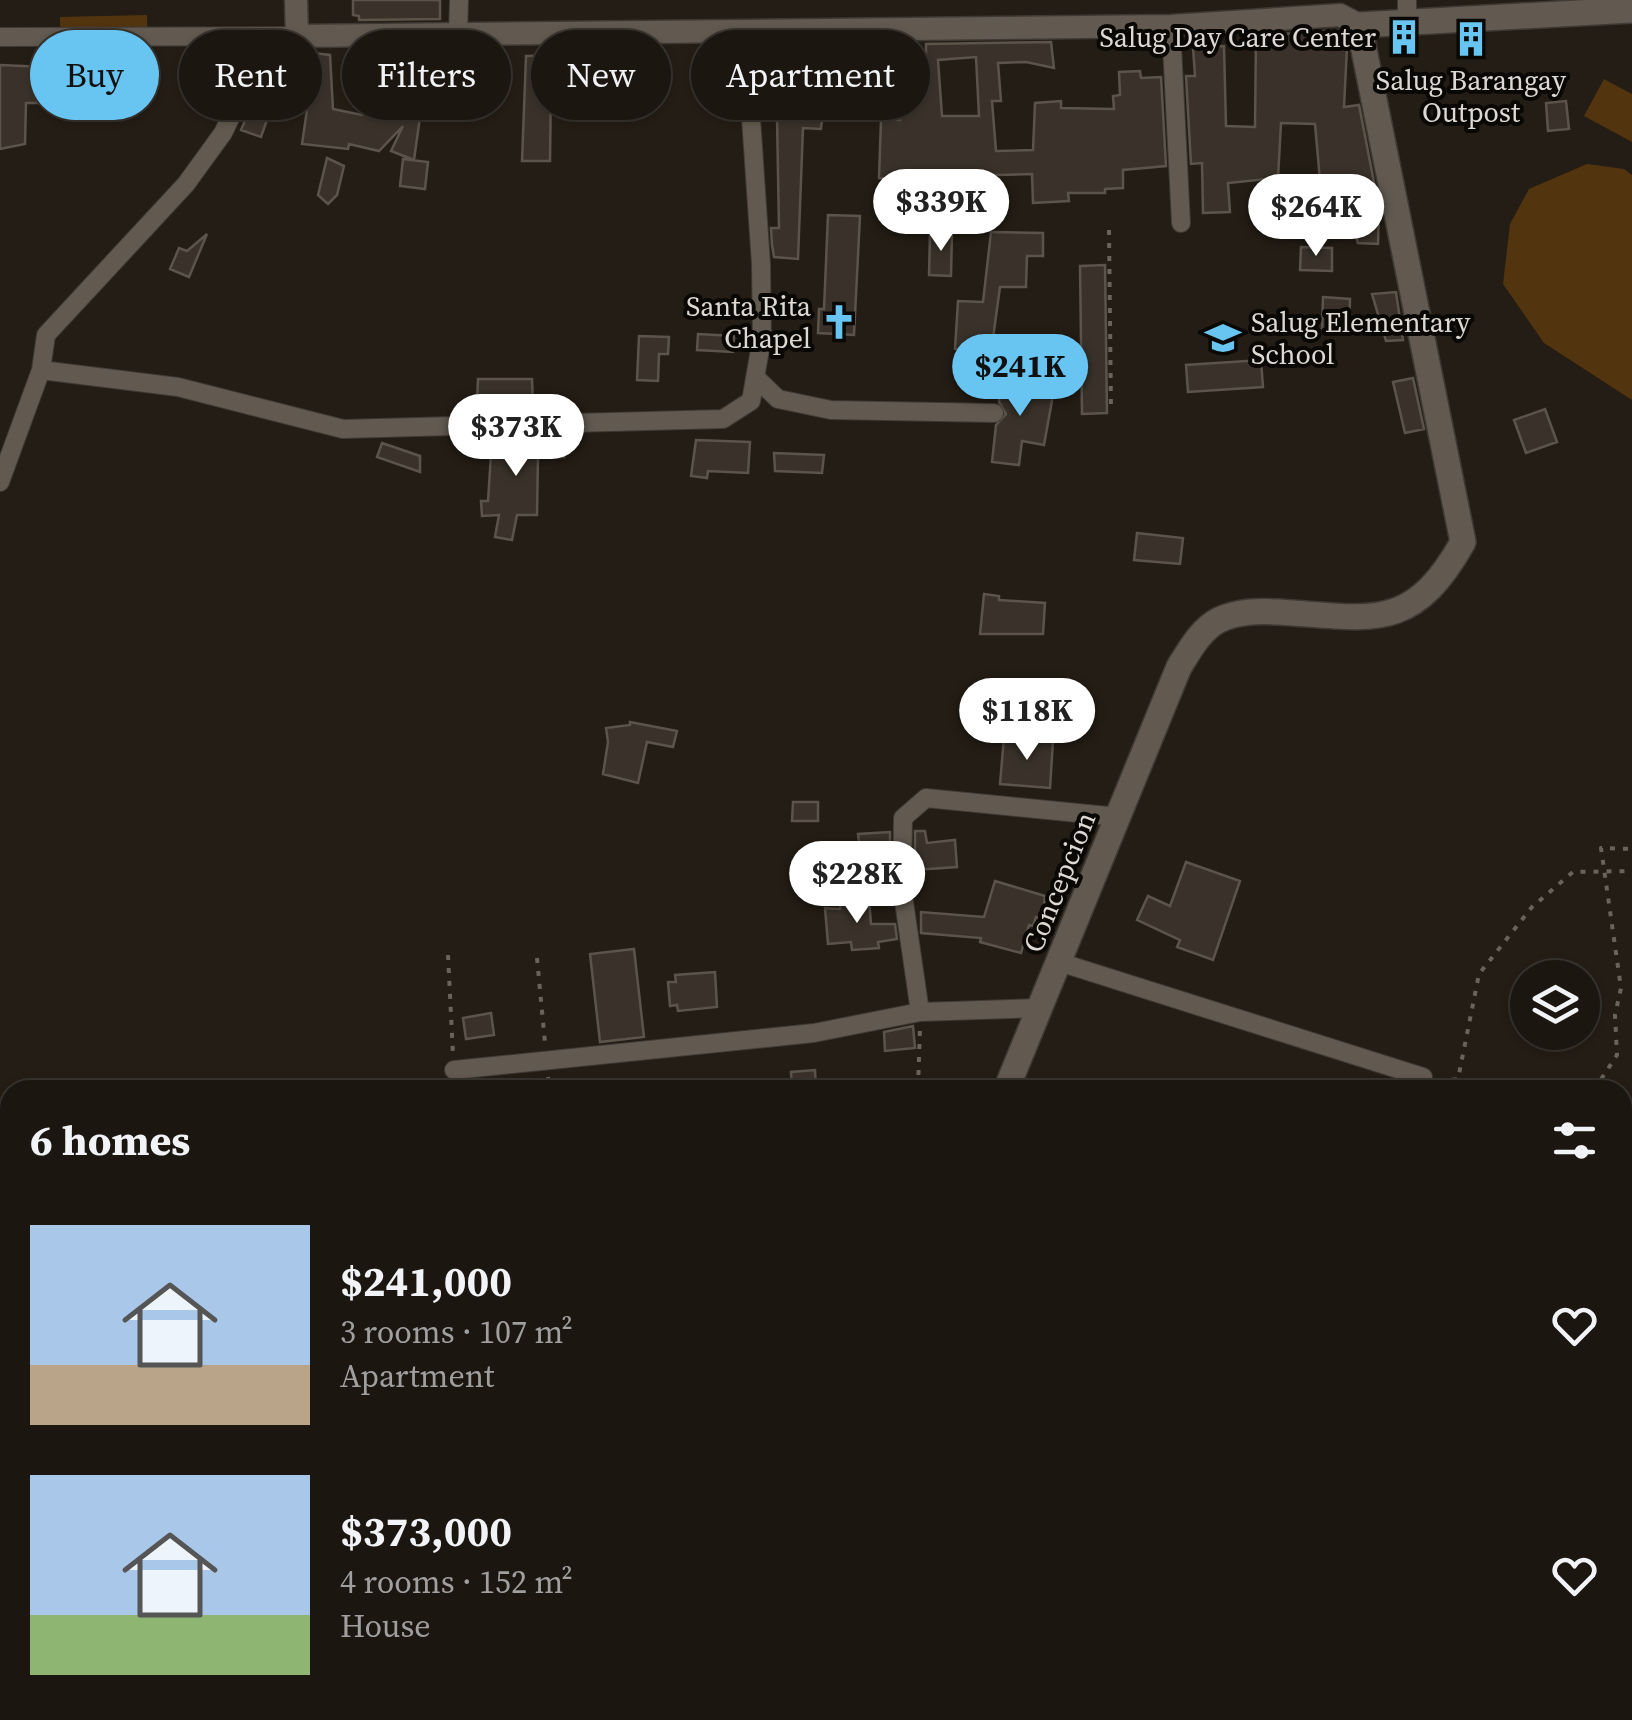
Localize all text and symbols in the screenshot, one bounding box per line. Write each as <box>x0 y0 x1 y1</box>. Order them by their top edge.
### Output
place label: Salug Day Care Center <box>1099 18 1376 56</box>
building icon: Salug Day Care Center <box>1385 18 1423 56</box>
building icon: Salug Barangay Outpost <box>1452 20 1490 58</box>
chip: Buy <box>30 30 159 120</box>
chip: Rent <box>179 30 322 120</box>
chip: Filters <box>342 30 511 120</box>
chip: New <box>531 30 671 120</box>
chip: Apartment <box>691 30 930 120</box>
place label: Salug Barangay Outpost <box>1376 61 1567 131</box>
pin: $339K <box>871 169 1011 254</box>
pin: $264K <box>1246 174 1386 259</box>
text: $339K <box>895 179 987 223</box>
text: $264K <box>1270 184 1362 228</box>
place label: Santa Rita Chapel <box>686 287 812 357</box>
church icon: Santa Rita Chapel <box>820 303 858 341</box>
place label: Salug Elementary School <box>1251 303 1471 373</box>
school or university icon: Salug Elementary School <box>1204 319 1242 357</box>
pin: $241K <box>950 334 1090 419</box>
text: $241K <box>974 344 1066 388</box>
pin: $373K <box>446 394 586 479</box>
text: $373K <box>470 404 562 448</box>
pin: $118K <box>957 678 1097 763</box>
text: $118K <box>981 688 1073 732</box>
street label: Concepcion <box>1014 806 1104 958</box>
pin: $228K <box>787 841 927 926</box>
text: $228K <box>811 851 903 895</box>
map controls <box>1510 960 1600 1050</box>
button: layers <box>1510 960 1600 1050</box>
text: 6 homes <box>30 1111 190 1169</box>
icon: filters <box>1547 1113 1602 1168</box>
text: $241,000 <box>340 1252 512 1310</box>
icon: home <box>110 1265 230 1385</box>
icon: heart <box>1547 1298 1602 1353</box>
text: 3 rooms · 107 m² <box>340 1310 573 1354</box>
text: Apartment <box>340 1354 494 1398</box>
text: $373,000 <box>340 1502 512 1560</box>
icon: home <box>110 1515 230 1635</box>
icon: heart <box>1547 1548 1602 1603</box>
text: 4 rooms · 152 m² <box>340 1560 573 1604</box>
text: House <box>340 1604 431 1648</box>

